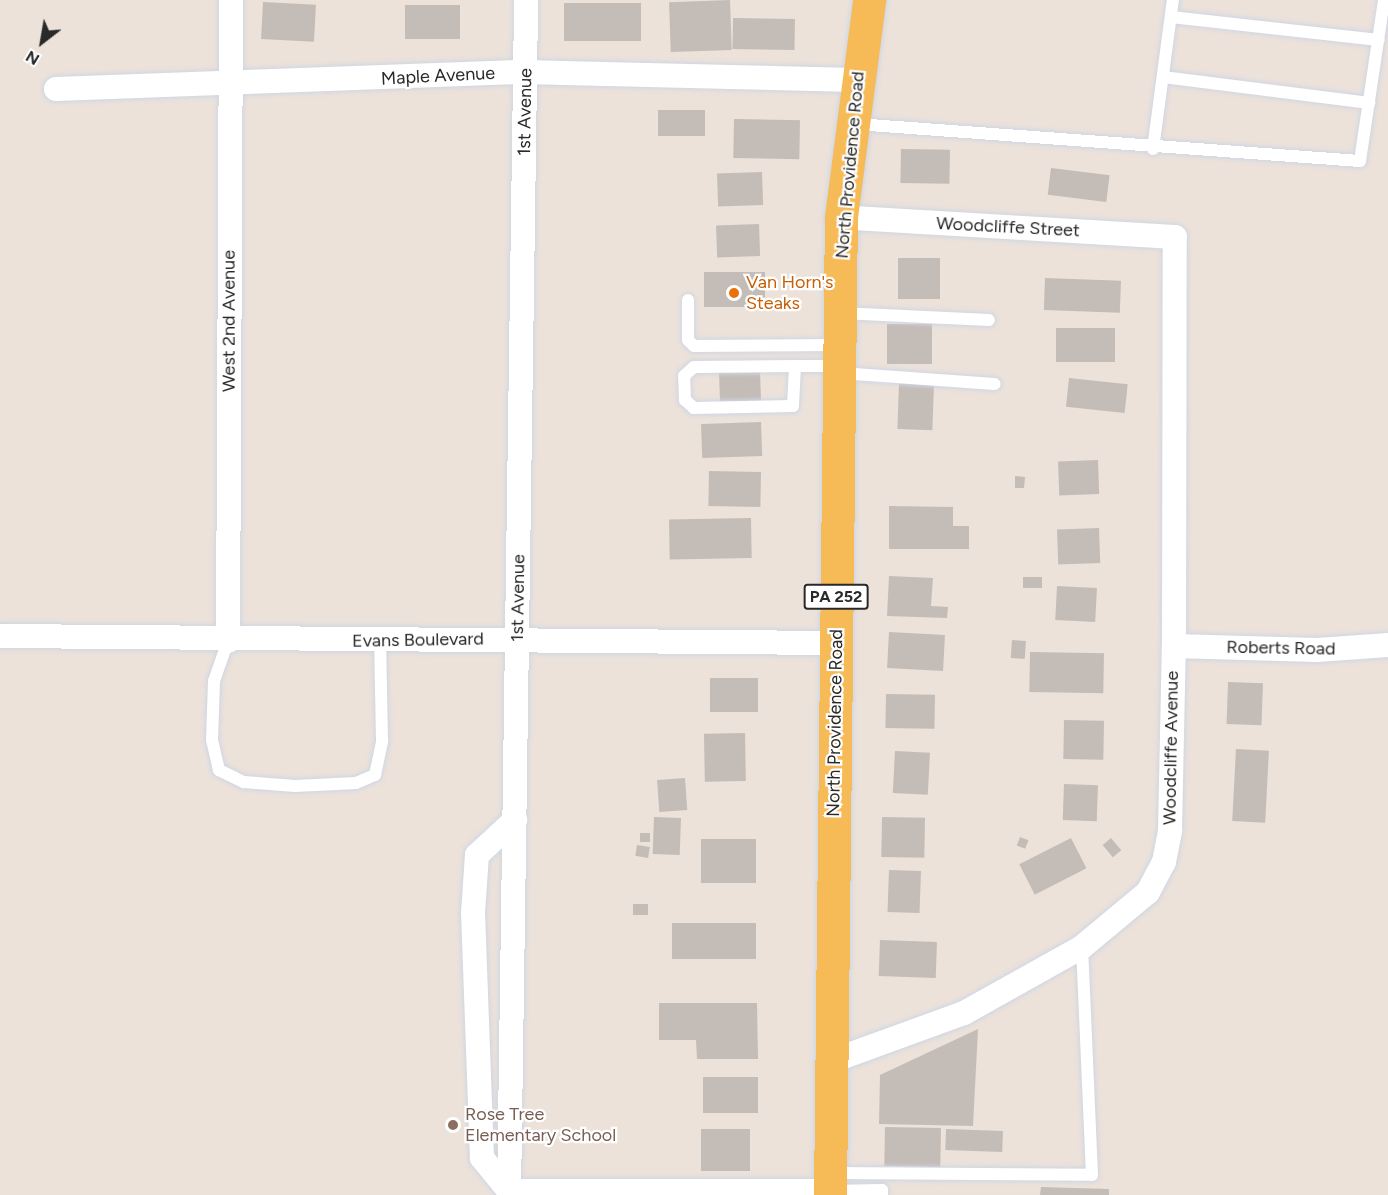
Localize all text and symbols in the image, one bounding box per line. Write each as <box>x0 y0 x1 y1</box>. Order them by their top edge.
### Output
north arrow <box>12 12 72 72</box>
text: N <box>22 47 43 69</box>
street label: Maple Avenue <box>380 62 496 90</box>
street label: 1st Avenue <box>513 68 537 156</box>
street label: North Providence Road <box>831 71 869 259</box>
street label: Woodcliffe Street <box>936 212 1080 242</box>
street label: West 2nd Avenue <box>218 250 240 392</box>
place label: Van Horn's Steaks <box>746 272 833 314</box>
marker: Van Horn's Steaks <box>727 286 741 300</box>
street label: 1st Avenue <box>506 554 530 642</box>
road number: PA 252 <box>803 584 869 610</box>
street label: Evans Boulevard <box>352 628 484 652</box>
street label: North Providence Road <box>823 629 847 817</box>
street label: Roberts Road <box>1226 636 1336 660</box>
street label: Woodcliffe Avenue <box>1159 671 1183 825</box>
place label: Rose Tree Elementary School <box>465 1104 616 1146</box>
marker: Rose Tree Elementary School <box>446 1118 460 1132</box>

